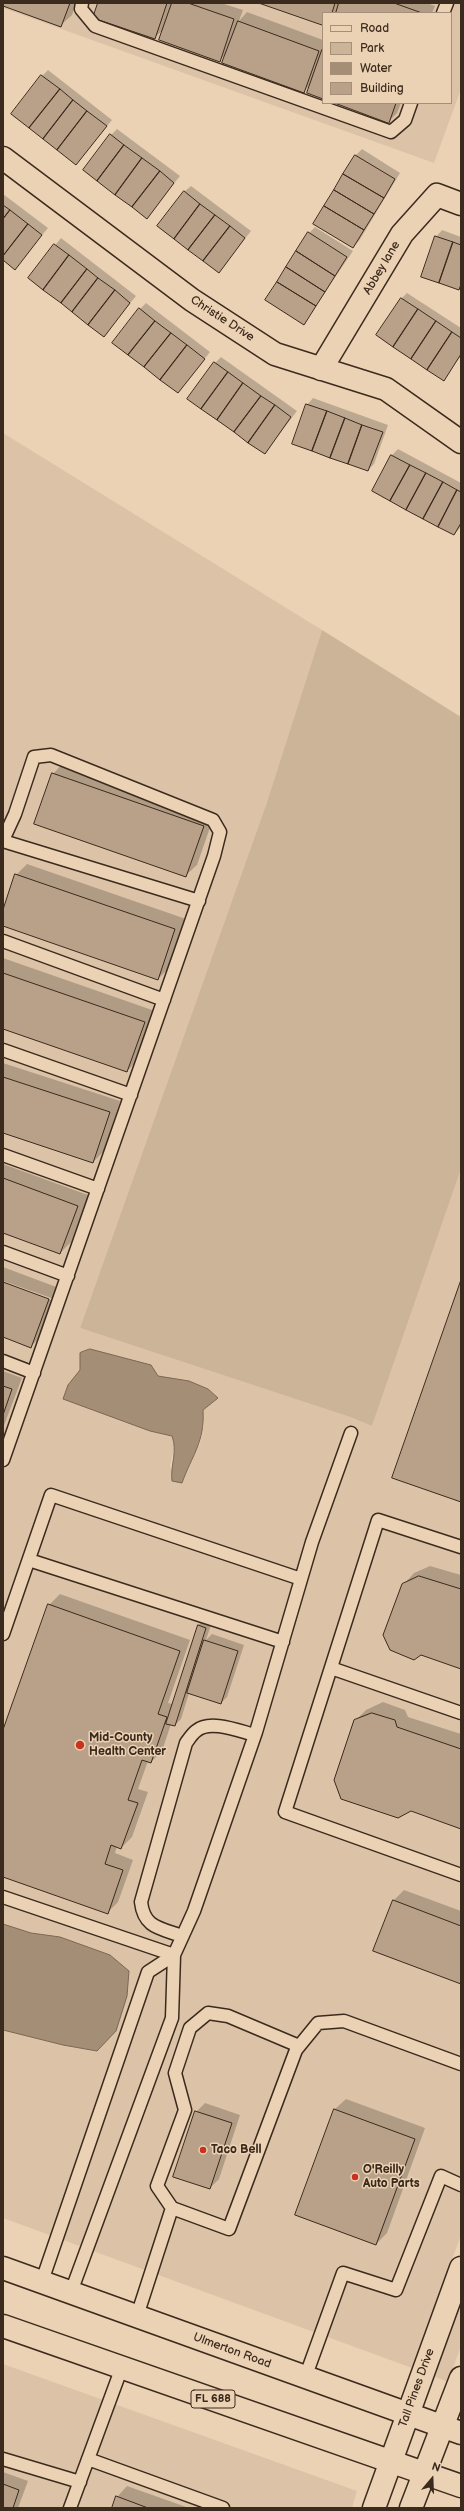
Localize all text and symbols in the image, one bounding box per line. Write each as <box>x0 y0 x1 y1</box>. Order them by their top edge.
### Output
legend <box>322 12 452 104</box>
text: Road <box>360 21 389 36</box>
text: Park <box>360 41 384 56</box>
text: Water <box>360 61 392 76</box>
text: Building <box>360 81 404 96</box>
street label: Abbey lane <box>360 239 404 297</box>
street label: Christie Drive <box>187 293 257 345</box>
place label: Mid-County Health Center <box>89 1731 166 1759</box>
marker: Mid-County Health Center <box>74 1739 86 1751</box>
place label: Taco Bell <box>211 2143 261 2157</box>
marker: Taco Bell <box>198 2145 208 2155</box>
place label: O'Reilly Auto Parts <box>363 2163 420 2191</box>
marker: O'Reilly Auto Parts <box>350 2172 360 2182</box>
street label: Ulmerton Road <box>191 2330 273 2372</box>
street label: Tall Pines Drive <box>396 2347 438 2429</box>
road number: FL 688 <box>191 2390 235 2408</box>
north arrow <box>412 2459 452 2499</box>
text: N <box>430 2460 442 2475</box>

